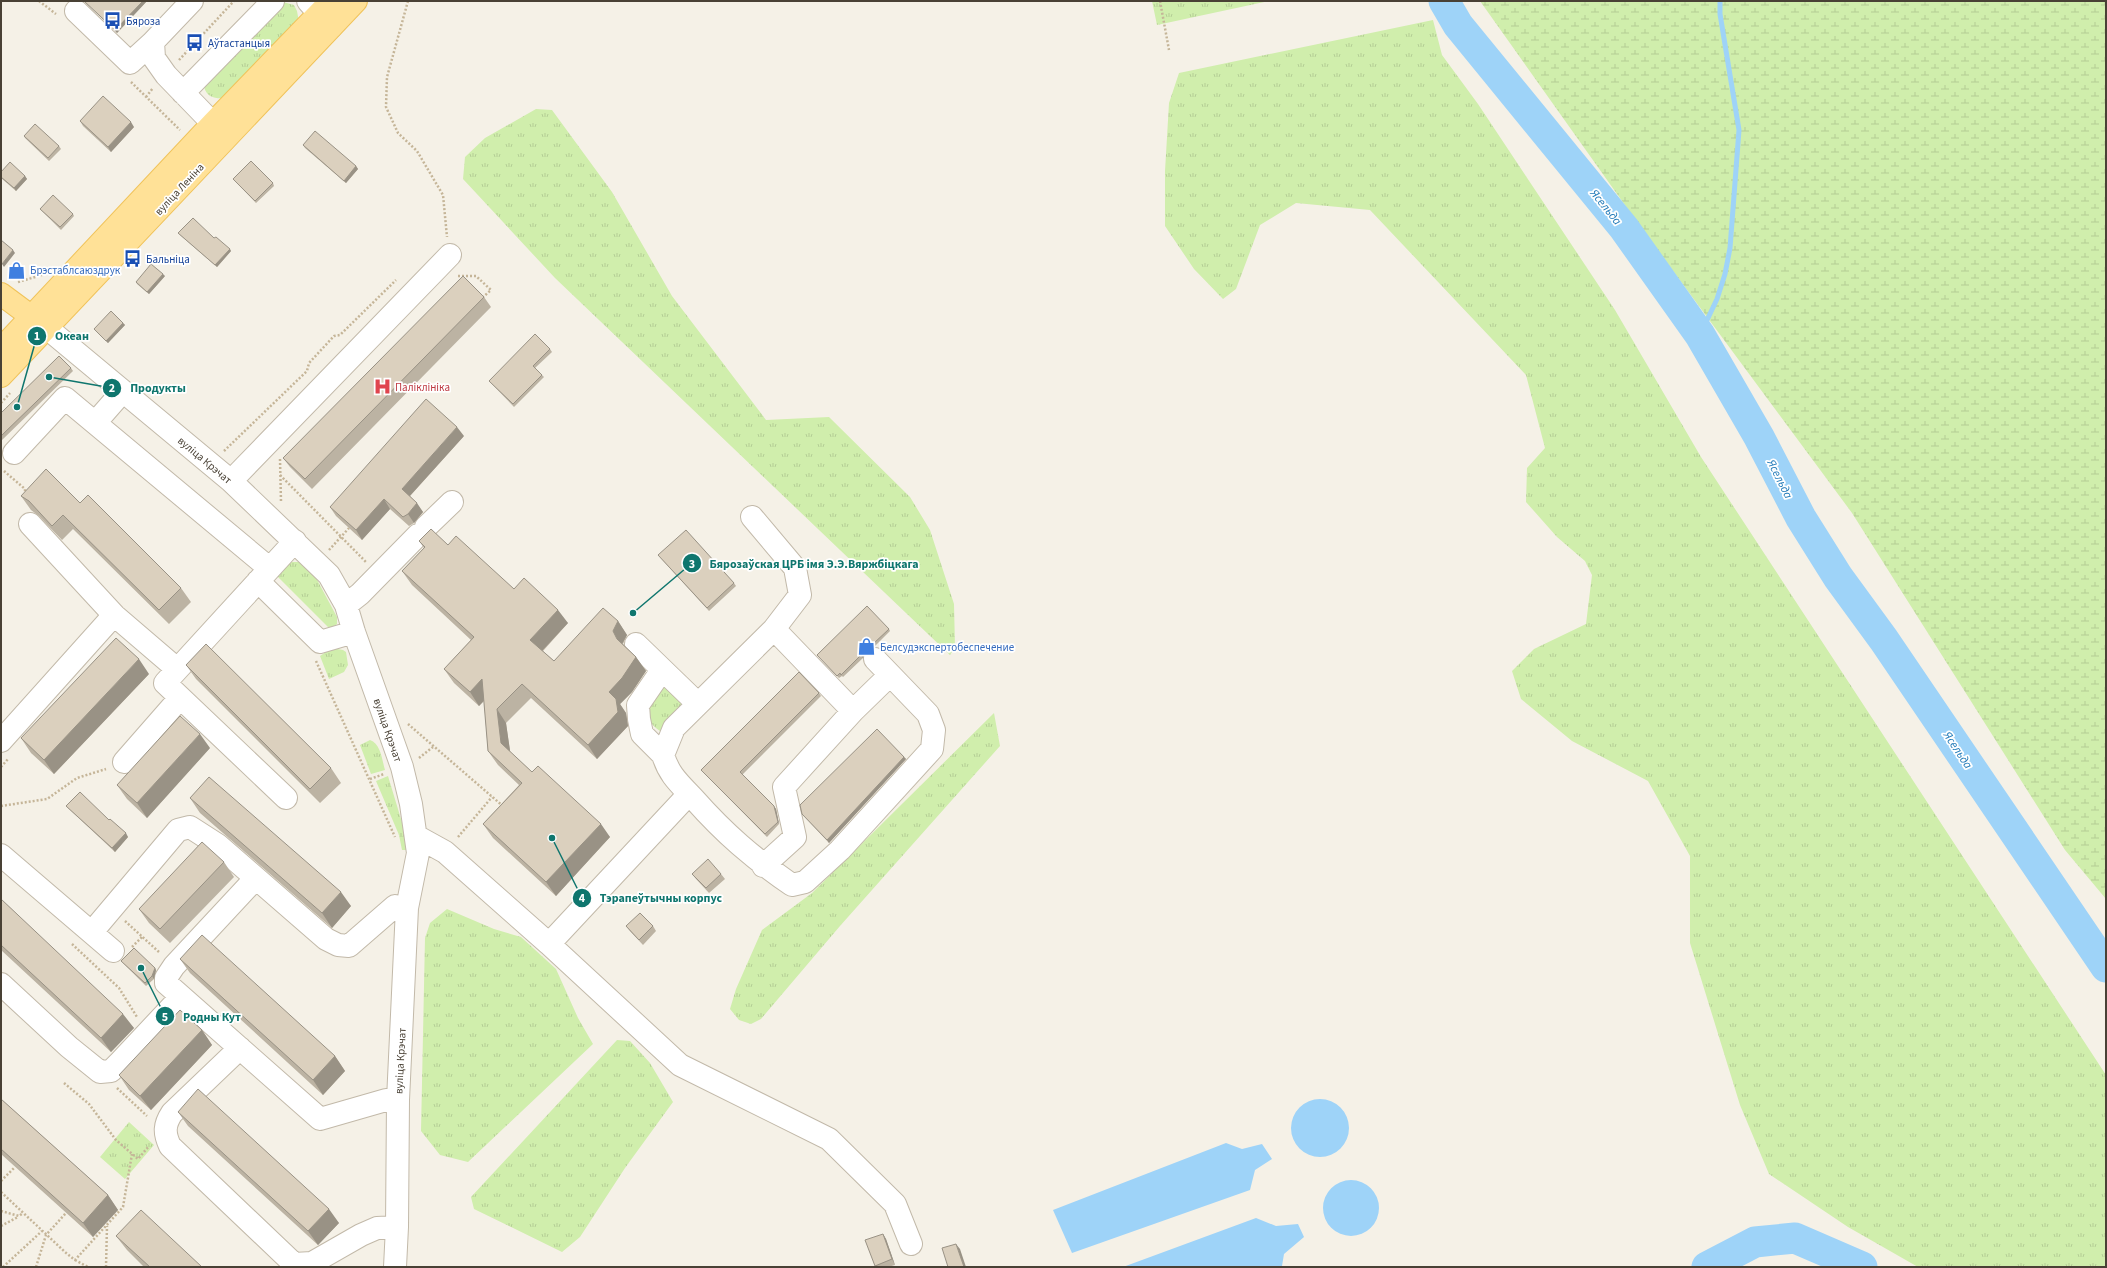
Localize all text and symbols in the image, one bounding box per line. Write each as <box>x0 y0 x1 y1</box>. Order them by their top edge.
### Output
bus stop icon: Бяроза <box>103 11 123 31</box>
place label: Бяроза <box>126 14 160 29</box>
bus stop icon: Аўтастанцыя <box>185 33 205 53</box>
place label: Аўтастанцыя <box>208 36 270 51</box>
street label: вуліца Леніна <box>151 160 207 219</box>
water label: Ясельда <box>1585 185 1626 229</box>
bus stop icon: Бальніца <box>123 249 143 269</box>
place label: Бальніца <box>146 252 190 267</box>
shop icon: Брэстаблсаюздрук <box>7 260 27 280</box>
place label: Брэстаблсаюздрук <box>30 263 121 278</box>
callout: Океан <box>27 324 97 348</box>
text: 1 <box>34 328 40 345</box>
text: Океан <box>55 328 89 345</box>
callout: Продукты <box>102 376 193 400</box>
hospital icon: Паліклініка <box>372 377 392 397</box>
text: 2 <box>109 380 115 397</box>
text: Продукты <box>130 380 186 397</box>
place label: Паліклініка <box>395 380 450 395</box>
street label: вуліца Крэчат <box>174 433 235 487</box>
water label: Ясельда <box>1762 456 1797 502</box>
callout: Бярозаўская ЦРБ імя Э.Э.Вяржбіцкага <box>682 551 927 575</box>
text: 3 <box>689 556 695 573</box>
text: Бярозаўская ЦРБ імя Э.Э.Вяржбіцкага <box>709 556 919 573</box>
shop icon: Белсудэкспертобеспечение <box>857 637 877 657</box>
place label: Белсудэкспертобеспечение <box>880 640 1015 655</box>
street label: вуліца Крэчат <box>370 696 405 764</box>
water label: Ясельда <box>1938 727 1977 773</box>
callout: Тэрапеўтычны корпус <box>572 886 730 910</box>
text: 4 <box>579 890 586 907</box>
text: Тэрапеўтычны корпус <box>600 890 723 907</box>
callout: Родны Кут <box>155 1004 249 1028</box>
text: 5 <box>162 1009 168 1026</box>
text: Родны Кут <box>183 1009 241 1026</box>
street label: вуліца Крэчат <box>391 1027 410 1095</box>

